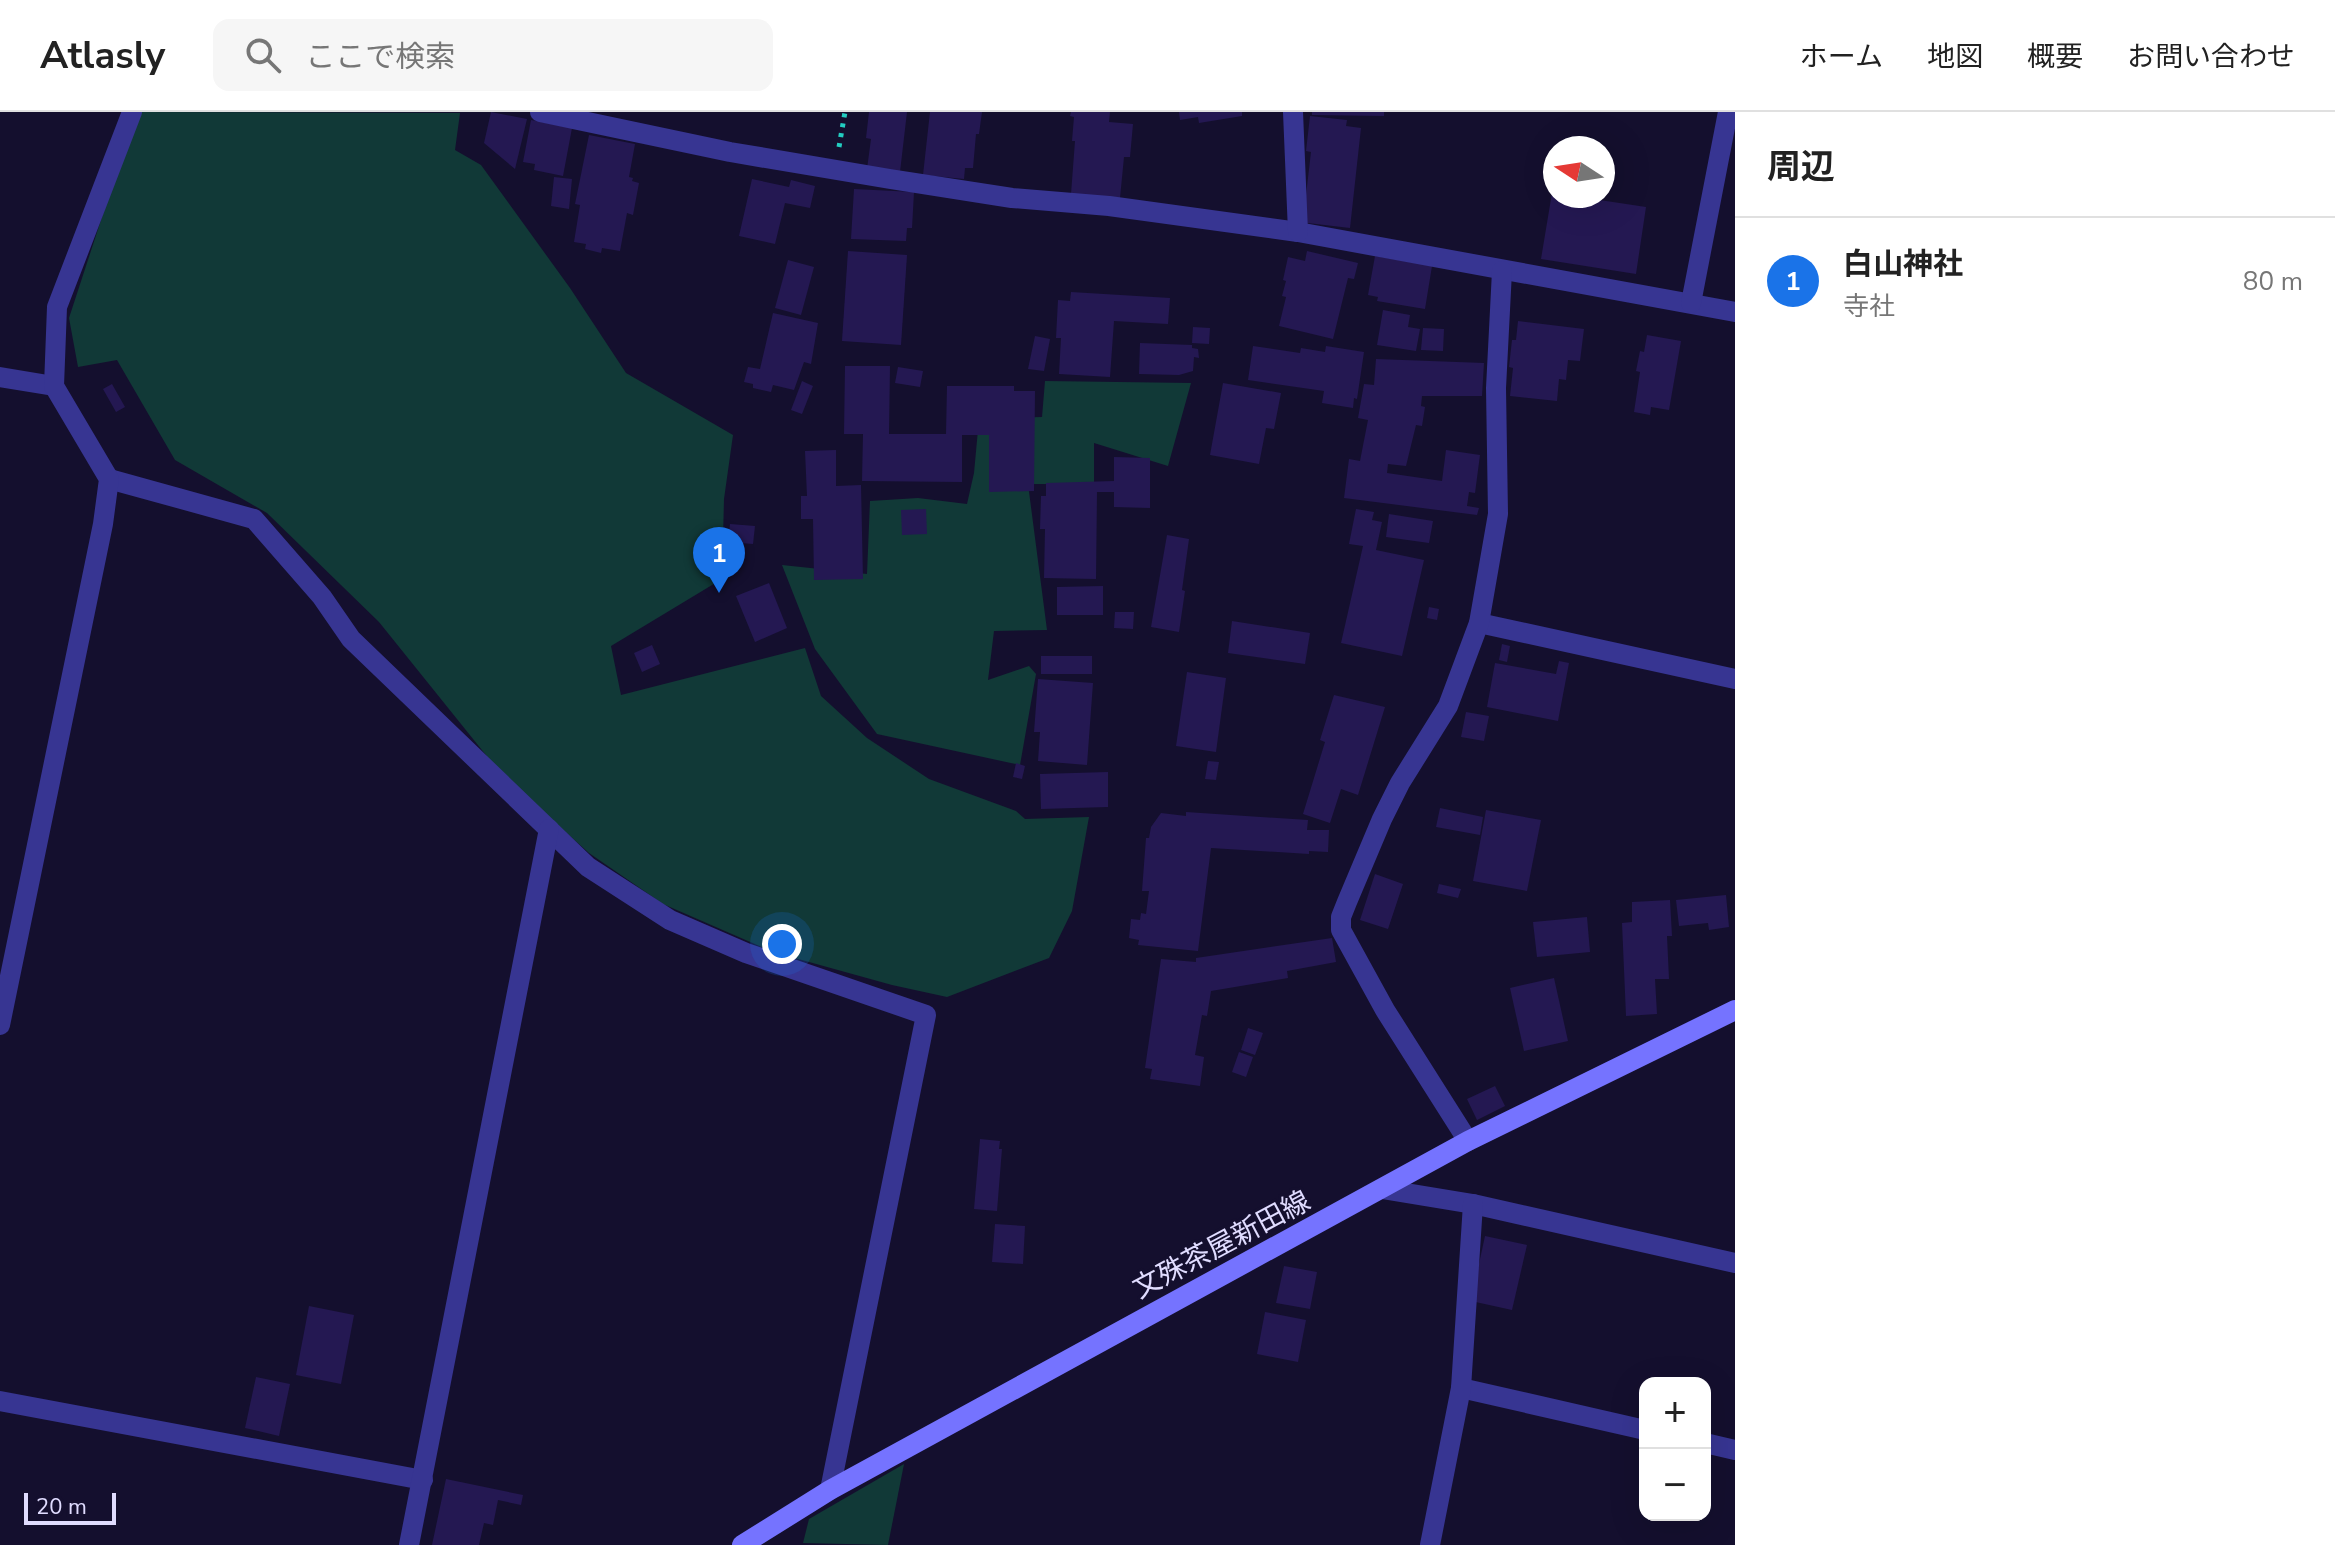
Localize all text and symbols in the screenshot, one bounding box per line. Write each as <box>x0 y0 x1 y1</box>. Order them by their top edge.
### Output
search box <box>213 19 773 91</box>
text: Atlasly <box>40 30 165 81</box>
icon: search <box>241 33 285 77</box>
text: ここで検索 <box>305 37 455 78</box>
text: ホーム <box>1800 38 1883 76</box>
text: 地図 <box>1927 38 1983 76</box>
text: 概要 <box>2027 38 2083 76</box>
text: お問い合わせ <box>2127 38 2295 76</box>
north arrow <box>1543 136 1615 208</box>
text: 周辺 <box>1767 144 1835 190</box>
text: 白山神社 <box>1843 244 1963 285</box>
text: 1 <box>1785 264 1801 299</box>
text: 80 m <box>2243 264 2303 299</box>
text: 寺社 <box>1843 289 1895 324</box>
pin: 1 <box>693 527 745 593</box>
your location <box>762 924 802 964</box>
street label: 文殊茶屋新田線 <box>1126 1182 1317 1308</box>
map controls <box>1639 1377 1711 1521</box>
button: + <box>1639 1377 1711 1449</box>
button: − <box>1639 1449 1711 1521</box>
scale bar <box>24 1489 116 1525</box>
text: 20 m <box>36 1492 87 1522</box>

